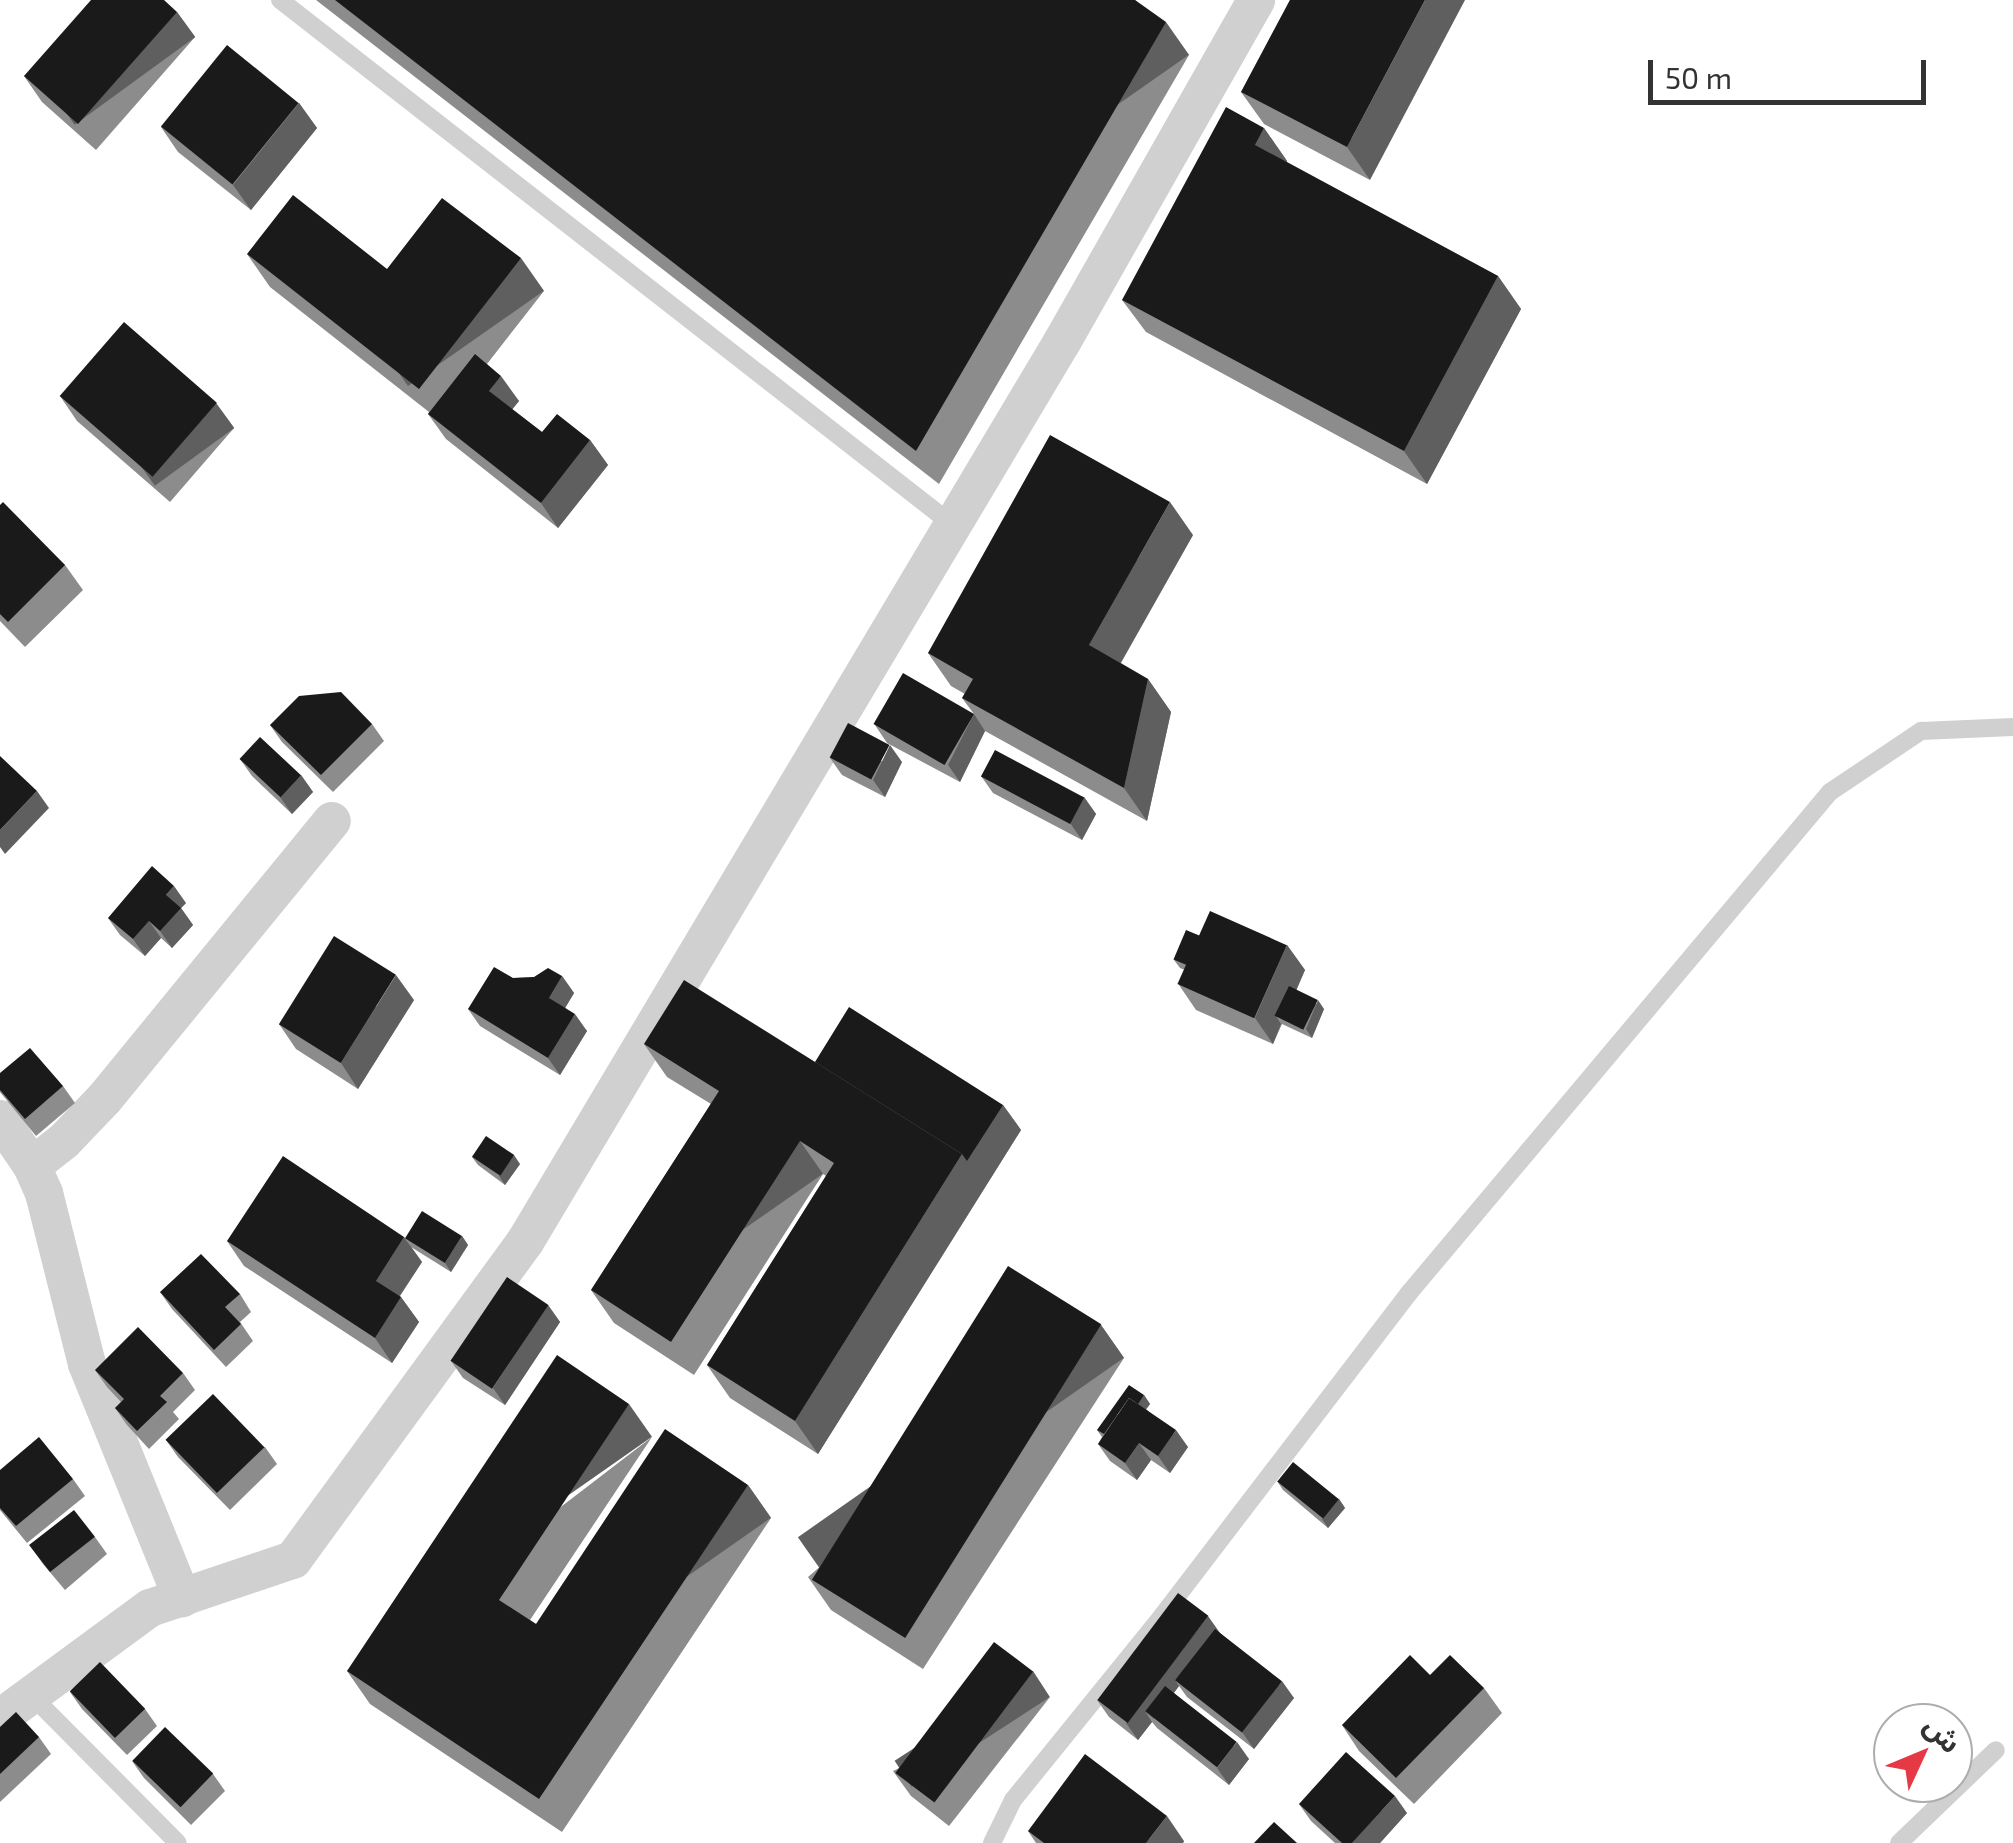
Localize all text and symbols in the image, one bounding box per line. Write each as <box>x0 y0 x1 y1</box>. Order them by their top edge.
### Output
scale bar <box>1653 40 1930 102</box>
text: 50 m <box>1665 59 1732 95</box>
north arrow <box>1873 1703 1973 1803</box>
text: ش <box>1918 1708 1969 1759</box>

